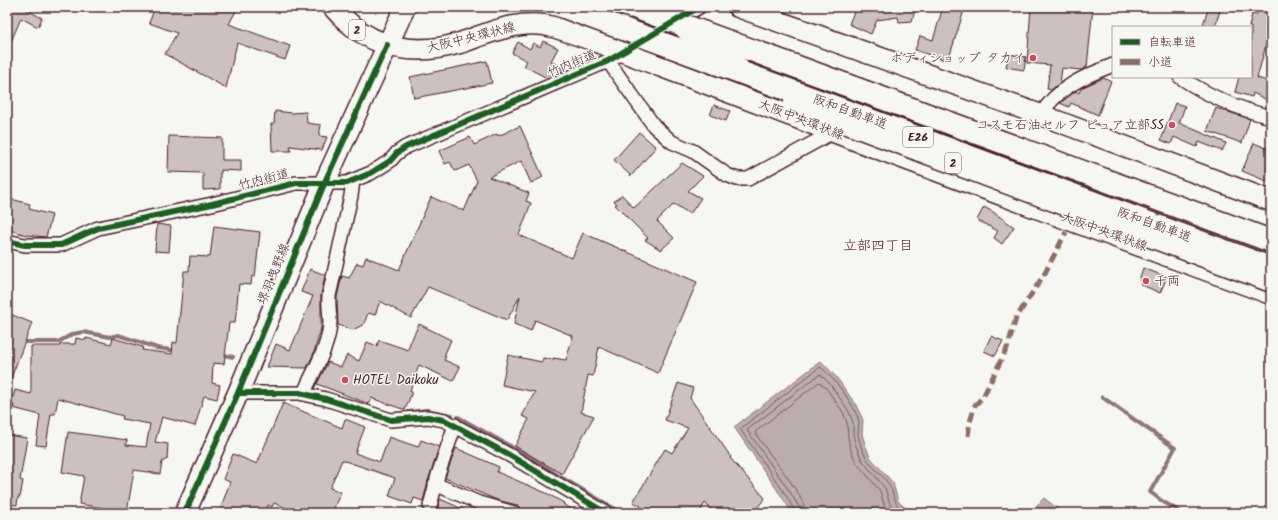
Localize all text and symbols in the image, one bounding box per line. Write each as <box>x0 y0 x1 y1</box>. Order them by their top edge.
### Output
street label: 大阪中央環状線 <box>424 17 519 59</box>
road number: 2 <box>349 20 365 40</box>
legend <box>1112 26 1252 78</box>
text: 自転車道 <box>1148 33 1196 52</box>
street label: 竹内街道 <box>544 44 600 84</box>
place label: ボディショップ タカイ <box>890 48 1025 69</box>
marker: ボディショップ タカイ <box>1028 53 1038 63</box>
text: 小道 <box>1148 53 1172 72</box>
street label: 阪和自動車道 <box>810 89 890 135</box>
street label: 大阪中央環状線 <box>755 94 848 146</box>
place label: コスモ石油セルフ ピュア立部SS <box>976 115 1164 136</box>
marker: コスモ石油セルフ ピュア立部SS <box>1167 120 1177 130</box>
road number: E26 <box>903 127 933 147</box>
road number: 2 <box>945 153 961 173</box>
street label: 竹内街道 <box>236 164 292 196</box>
street label: 阪和自動車道 <box>1114 202 1194 248</box>
street label: 大阪中央環状線 <box>1058 207 1151 258</box>
district label: 立部四丁目 <box>843 235 913 257</box>
street label: 堺羽曳野線 <box>252 239 296 308</box>
place label: 千両 <box>1154 271 1180 292</box>
marker: 千両 <box>1141 276 1151 286</box>
place label: HOTEL Daikoku <box>353 370 439 391</box>
marker: HOTEL Daikoku <box>340 375 350 385</box>

